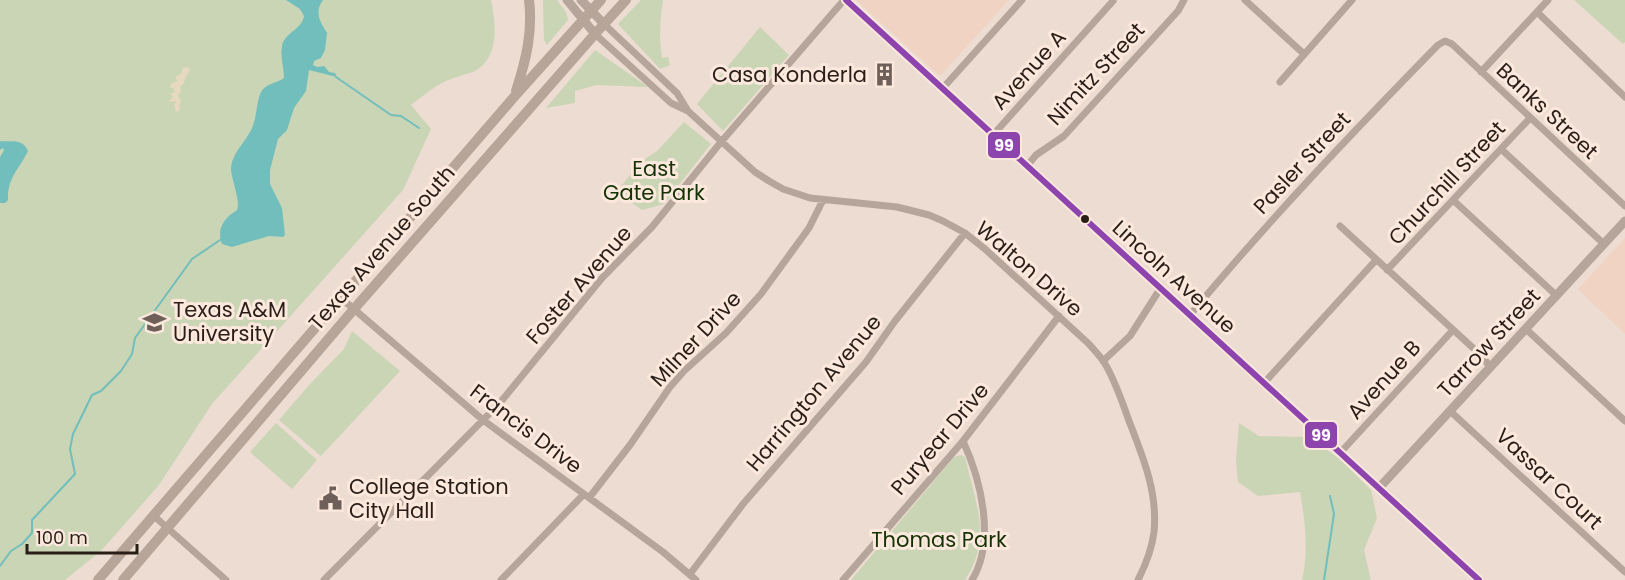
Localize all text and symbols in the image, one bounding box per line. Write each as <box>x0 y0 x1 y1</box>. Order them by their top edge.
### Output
street label: Nimitz Street <box>1040 16 1151 131</box>
street label: Avenue A <box>985 23 1072 116</box>
street label: Banks Street <box>1490 56 1605 165</box>
place label: Casa Konderla <box>712 60 867 89</box>
building icon: Casa Konderla <box>872 62 898 88</box>
street label: Pasler Street <box>1247 105 1357 220</box>
street label: Churchill Street <box>1382 114 1512 251</box>
line badge: 99 <box>987 131 1021 159</box>
text: 99 <box>994 134 1014 157</box>
park label: East Gate Park <box>603 154 705 207</box>
street label: Texas Avenue South <box>302 159 461 336</box>
unlabelled marker <box>1079 213 1091 225</box>
street label: Lincoln Avenue <box>1106 213 1242 340</box>
street label: Walton Drive <box>970 214 1089 323</box>
street label: Foster Avenue <box>519 219 638 350</box>
street label: Tarrow Street <box>1431 282 1547 403</box>
street label: Milner Drive <box>644 285 747 393</box>
place label: Texas A&M University <box>173 295 286 348</box>
street label: Harrington Avenue <box>739 308 888 477</box>
school or university icon: Texas A&M University <box>142 309 168 335</box>
street label: Avenue B <box>1340 334 1427 426</box>
street label: Puryear Drive <box>884 376 995 501</box>
street label: Francis Drive <box>464 377 588 480</box>
line badge: 99 <box>1304 421 1338 449</box>
street label: Vassar Court <box>1490 421 1609 536</box>
text: 99 <box>1311 424 1331 447</box>
place label: College Station City Hall <box>349 472 509 525</box>
public building icon: College Station City Hall <box>318 486 344 512</box>
scale bar <box>27 517 136 555</box>
text: 100 m <box>36 525 88 550</box>
park label: Thomas Park <box>871 525 1007 554</box>

